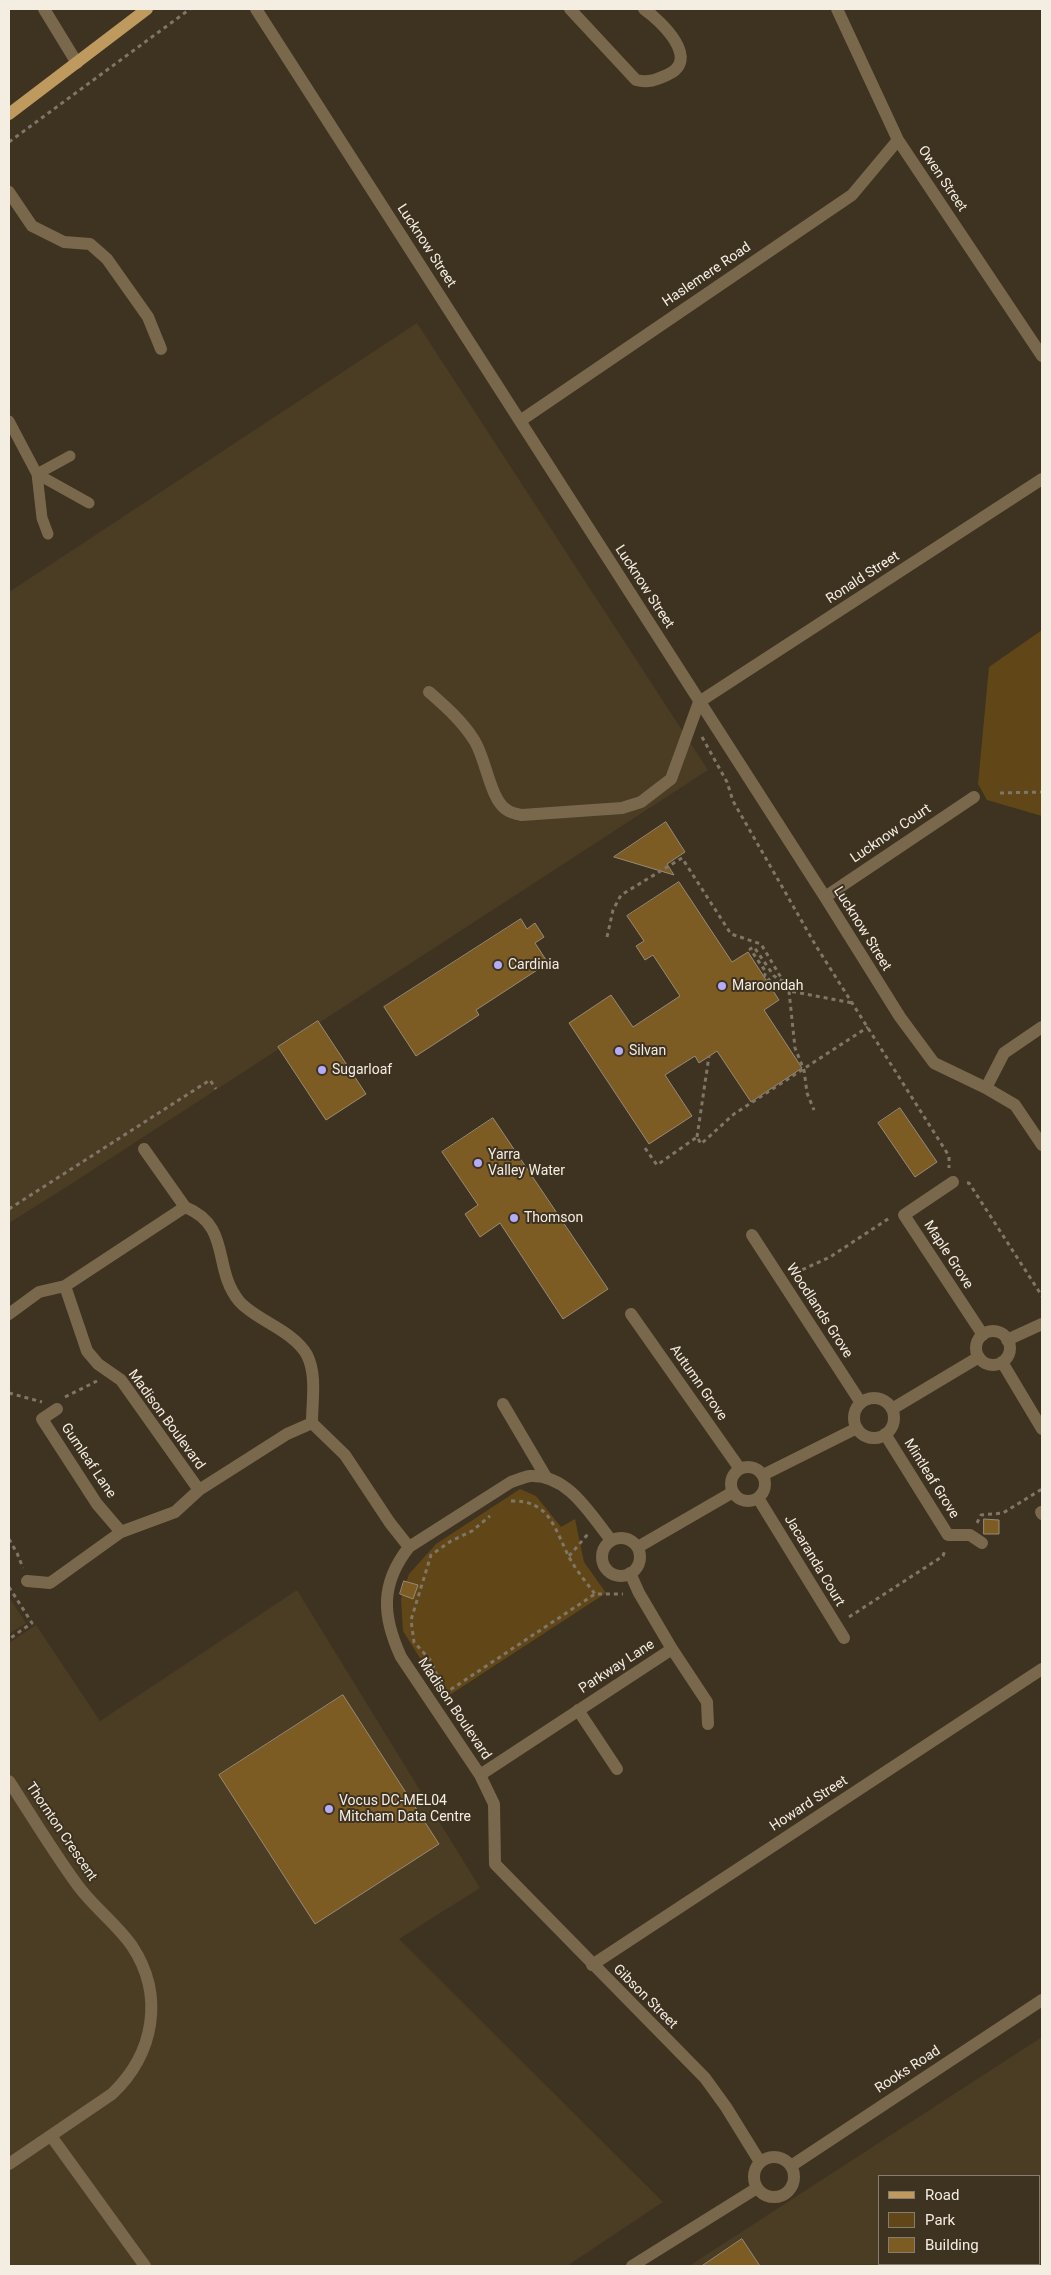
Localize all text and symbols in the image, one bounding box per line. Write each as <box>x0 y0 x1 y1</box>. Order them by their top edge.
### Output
street label: Owen Street <box>914 143 970 215</box>
street label: Lucknow Street <box>393 201 459 291</box>
street label: Haslemere Road <box>660 239 754 311</box>
street label: Lucknow Street <box>611 542 677 632</box>
street label: Ronald Street <box>823 548 903 608</box>
street label: Lucknow Court <box>848 801 934 867</box>
street label: Lucknow Street <box>829 884 895 974</box>
place label: Cardinia <box>508 957 559 973</box>
marker: Cardinia <box>492 959 504 971</box>
place label: Maroondah <box>732 978 803 994</box>
marker: Maroondah <box>716 980 728 992</box>
place label: Silvan <box>629 1043 666 1059</box>
marker: Silvan <box>613 1045 625 1057</box>
place label: Sugarloaf <box>332 1062 392 1078</box>
marker: Sugarloaf <box>316 1064 328 1076</box>
place label: Yarra Valley Water <box>488 1147 565 1180</box>
marker: Yarra Valley Water <box>472 1157 484 1169</box>
place label: Thomson <box>524 1210 583 1226</box>
marker: Thomson <box>508 1212 520 1224</box>
street label: Maple Grove <box>920 1218 976 1292</box>
street label: Woodlands Grove <box>782 1260 856 1362</box>
street label: Autumn Grove <box>666 1342 730 1424</box>
street label: Madison Boulevard <box>124 1367 208 1473</box>
street label: Gumleaf Lane <box>57 1420 119 1502</box>
street label: Mintleaf Grove <box>900 1436 962 1522</box>
street label: Jacaranda Court <box>780 1512 848 1610</box>
street label: Parkway Lane <box>576 1636 658 1698</box>
street label: Madison Boulevard <box>414 1655 494 1763</box>
street label: Howard Street <box>767 1773 851 1835</box>
street label: Thornton Crescent <box>22 1779 100 1885</box>
place label: Vocus DC-MEL04 Mitcham Data Centre <box>339 1793 471 1825</box>
marker: Vocus DC-MEL04 Mitcham Data Centre <box>323 1803 335 1815</box>
street label: Gibson Street <box>609 1961 681 2033</box>
street label: Rooks Road <box>872 2043 944 2097</box>
legend <box>878 2175 1041 2265</box>
text: Road <box>925 2186 959 2204</box>
text: Park <box>925 2211 955 2229</box>
text: Building <box>925 2236 979 2254</box>

